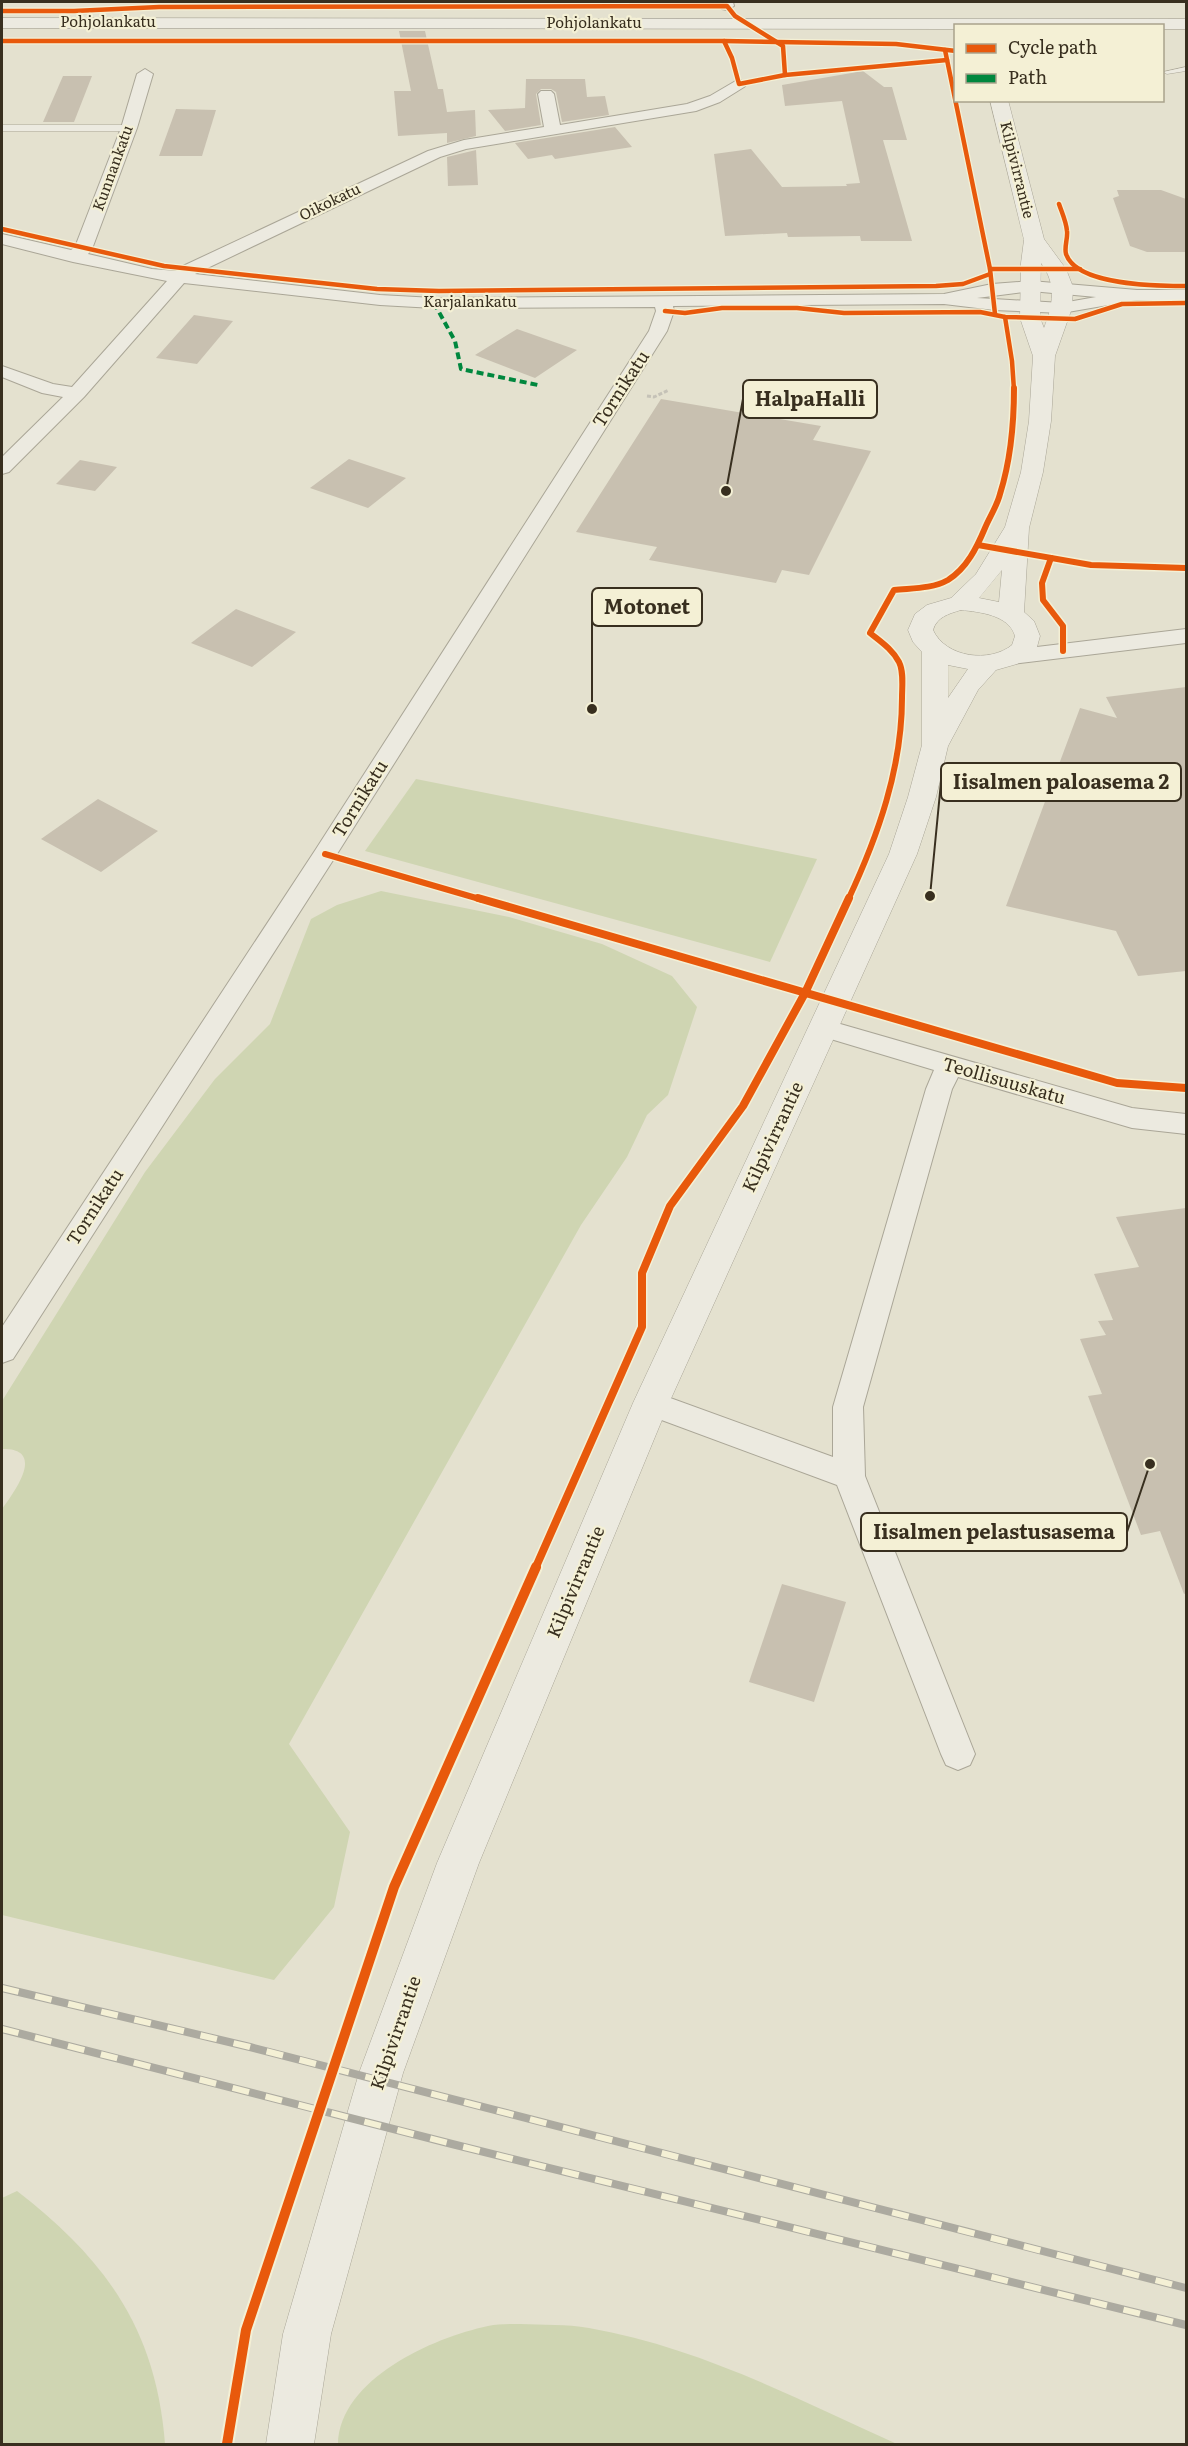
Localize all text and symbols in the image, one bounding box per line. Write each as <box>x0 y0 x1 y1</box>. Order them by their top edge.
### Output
street label: Pohjolankatu <box>60 9 156 32</box>
street label: Pohjolankatu <box>546 10 642 33</box>
legend <box>954 24 1164 102</box>
text: Cycle path <box>1008 33 1097 60</box>
text: Path <box>1008 63 1047 90</box>
street label: Kilpivirrantie <box>995 119 1042 221</box>
street label: Kunnankatu <box>85 121 138 214</box>
street label: Oikokatu <box>295 176 365 225</box>
street label: Karjalankatu <box>423 289 517 312</box>
street label: Tornikatu <box>585 344 655 432</box>
callout: HalpaHalli <box>743 380 877 418</box>
text: HalpaHalli <box>755 382 865 412</box>
callout: Motonet <box>592 588 702 626</box>
text: Motonet <box>604 590 690 620</box>
street label: Tornikatu <box>324 754 393 842</box>
callout: Iisalmen paloasema 2 <box>941 763 1181 801</box>
text: Iisalmen paloasema 2 <box>953 765 1169 795</box>
street label: Teollisuuskatu <box>939 1049 1069 1110</box>
street label: Kilpivirrantie <box>734 1077 809 1196</box>
street label: Tornikatu <box>59 1162 129 1250</box>
callout: Iisalmen pelastusasema <box>861 1513 1127 1551</box>
text: Iisalmen pelastusasema <box>873 1515 1116 1545</box>
street label: Kilpivirrantie <box>539 1521 610 1642</box>
street label: Kilpivirrantie <box>362 1972 427 2093</box>

